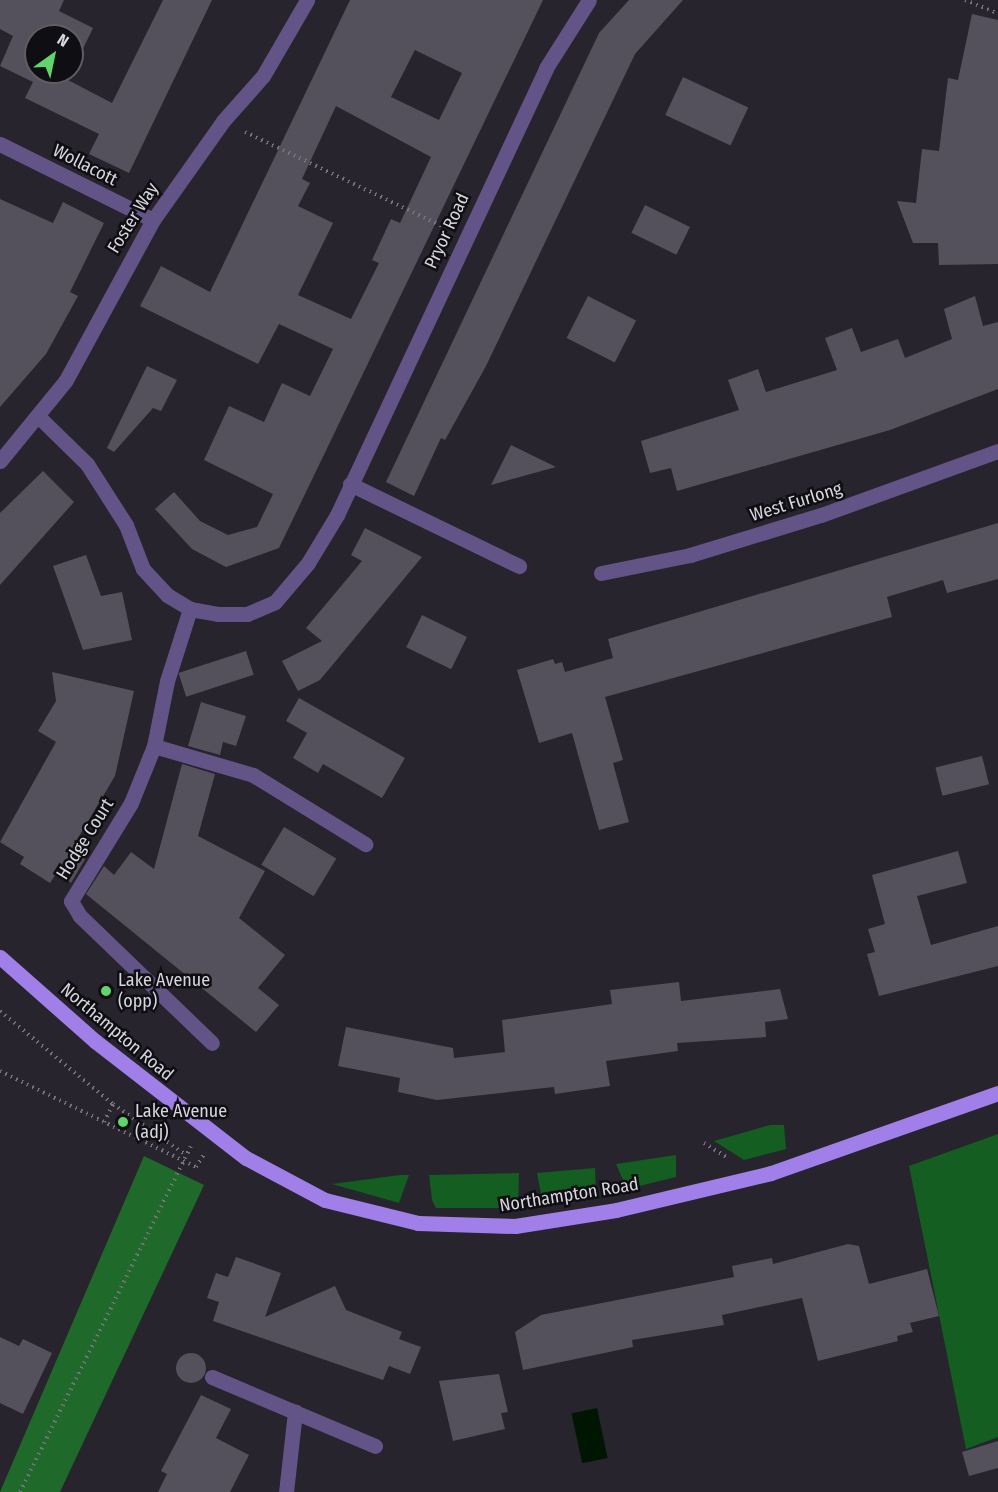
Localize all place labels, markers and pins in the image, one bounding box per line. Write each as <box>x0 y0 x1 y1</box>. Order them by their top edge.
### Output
place label: Lake Avenue (opp) <box>118 970 210 1012</box>
marker: Lake Avenue (opp) <box>99 984 113 998</box>
place label: Lake Avenue (adj) <box>135 1101 227 1144</box>
marker: Lake Avenue (adj) <box>116 1115 130 1129</box>

